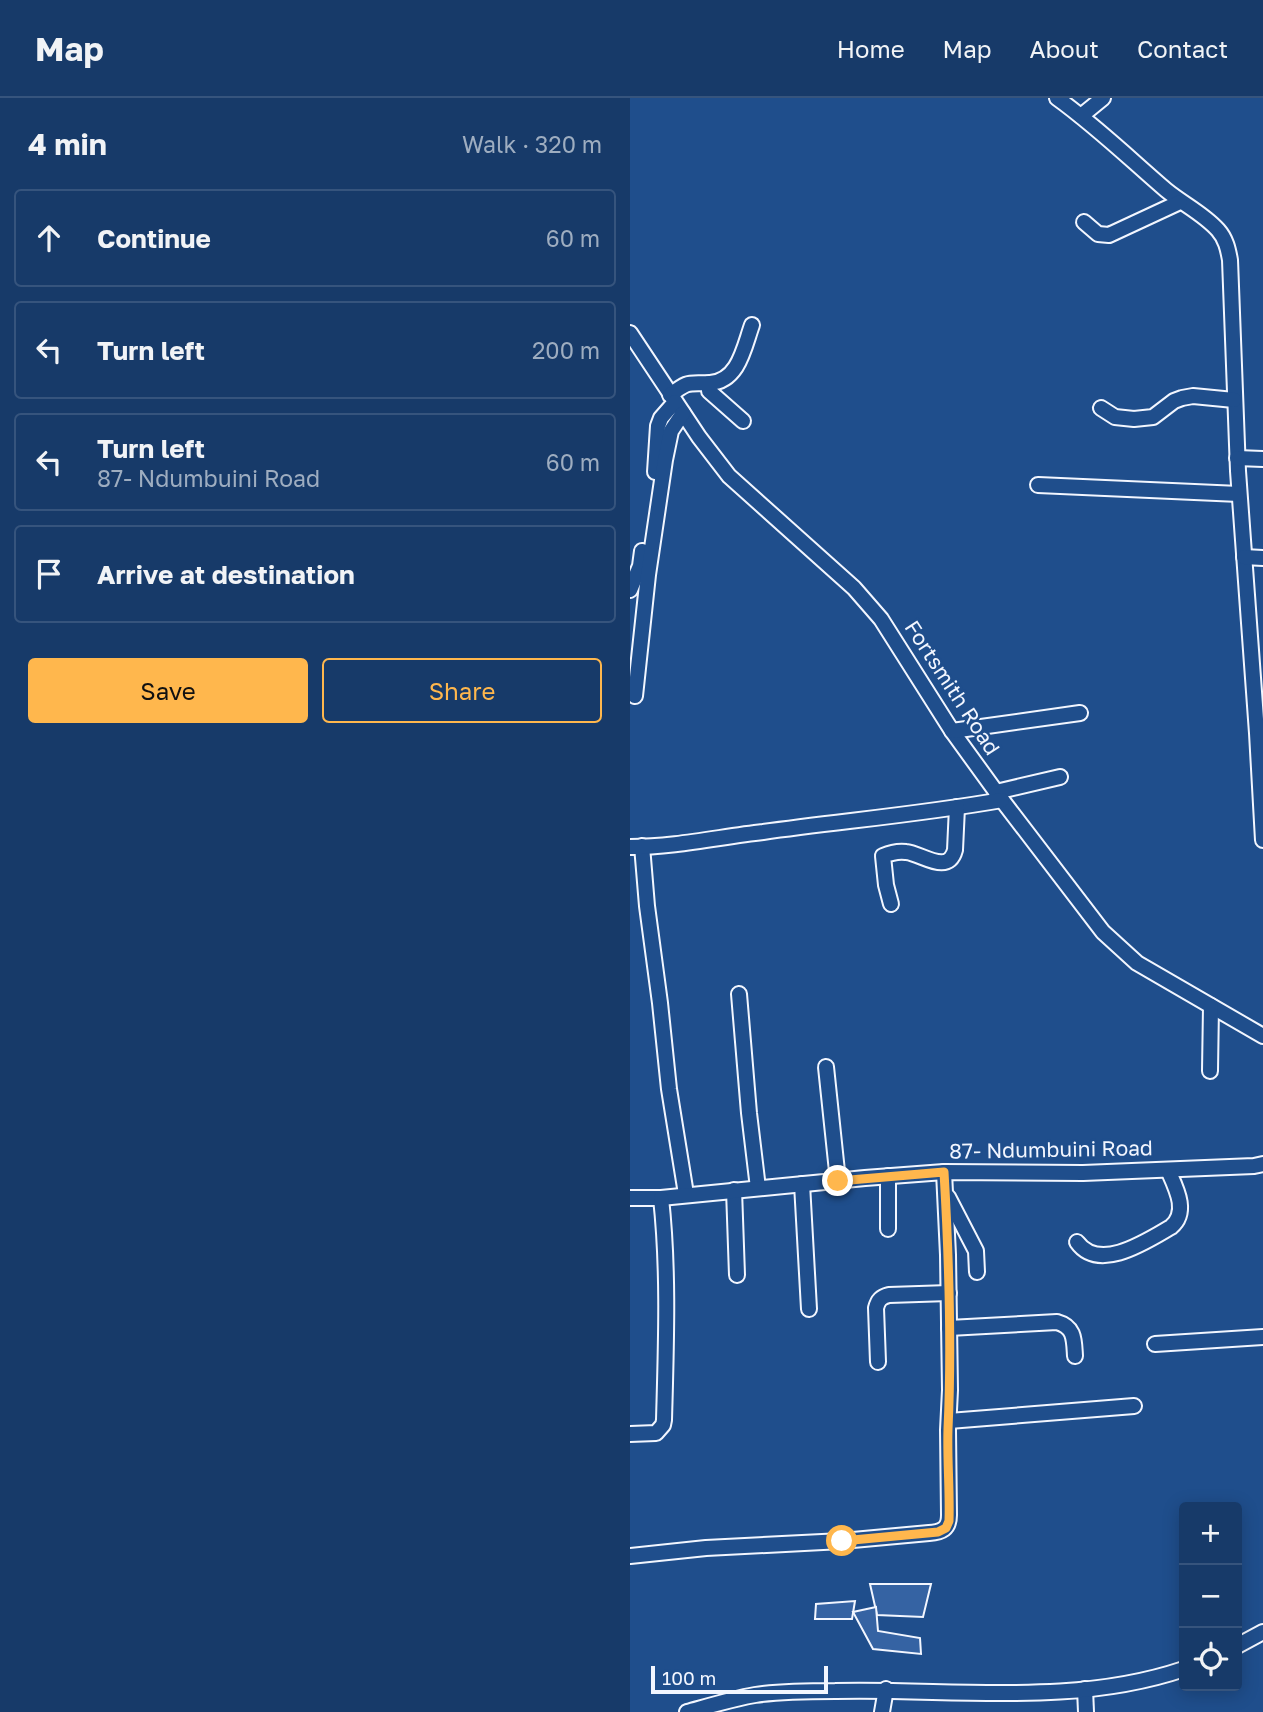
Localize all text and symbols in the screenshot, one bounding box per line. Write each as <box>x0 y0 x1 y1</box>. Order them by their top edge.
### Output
text: Map <box>35 29 104 68</box>
text: Home <box>837 34 905 63</box>
text: Map <box>943 34 992 63</box>
text: About <box>1030 34 1099 63</box>
text: Contact <box>1137 34 1228 63</box>
text: 4 min <box>28 126 107 162</box>
text: Walk · 320 m <box>462 130 602 158</box>
icon: ahead <box>30 219 68 257</box>
text: Continue <box>97 223 211 254</box>
text: 60 m <box>546 224 600 252</box>
icon: left <box>30 331 68 369</box>
text: Turn left <box>97 335 205 366</box>
text: 200 m <box>532 336 600 364</box>
text: Turn left <box>97 433 205 464</box>
icon: left <box>30 443 68 481</box>
text: 60 m <box>546 448 600 476</box>
text: 87- Ndumbuini Road <box>97 464 320 492</box>
icon: arrive <box>30 555 68 593</box>
text: Arrive at destination <box>97 559 355 590</box>
street label: Fortsmith Road <box>900 615 1006 760</box>
button: Save <box>28 658 308 723</box>
button: Share <box>322 658 602 723</box>
street label: 87- Ndumbuini Road <box>949 1134 1153 1164</box>
route end <box>822 1165 853 1196</box>
map controls <box>1179 1502 1242 1691</box>
button: + <box>1179 1502 1242 1565</box>
route start <box>826 1525 857 1556</box>
button: − <box>1179 1565 1242 1628</box>
button: locate <box>1179 1628 1242 1691</box>
scale bar <box>651 1663 828 1695</box>
text: 100 m <box>662 1666 716 1689</box>

